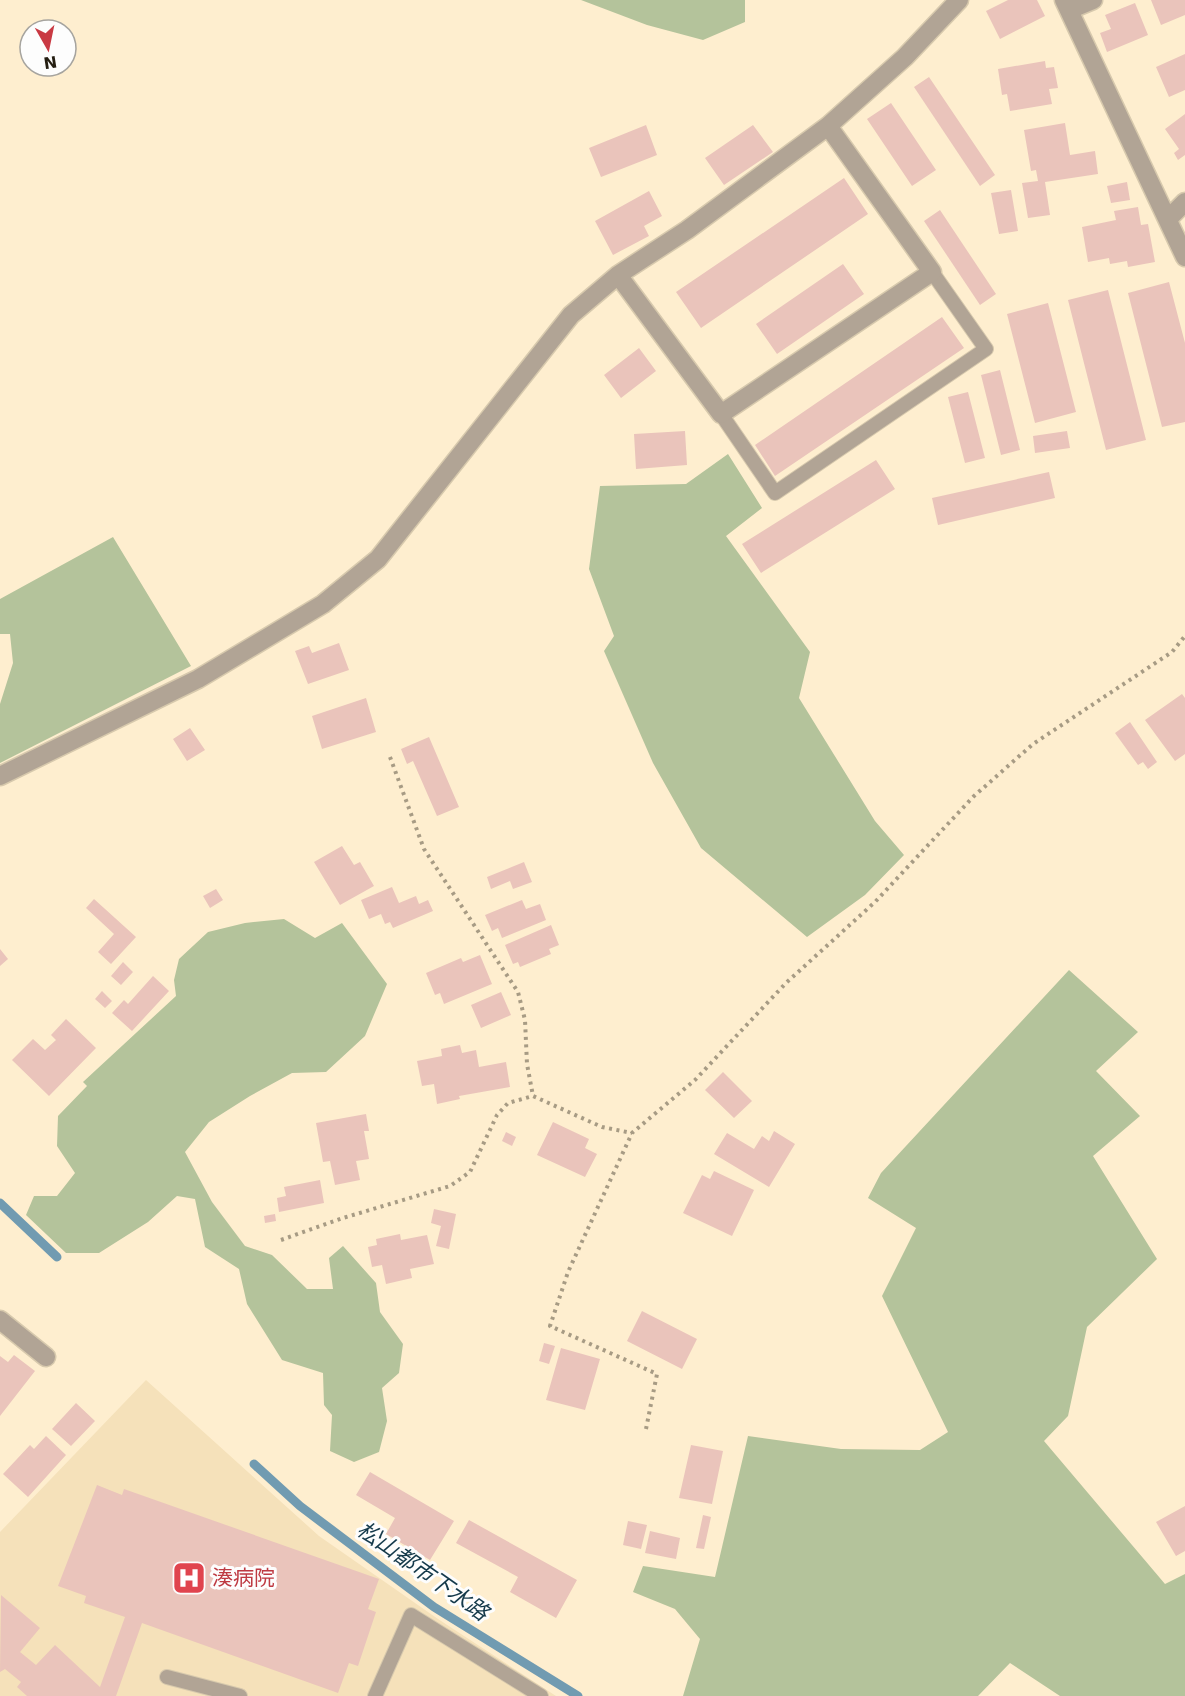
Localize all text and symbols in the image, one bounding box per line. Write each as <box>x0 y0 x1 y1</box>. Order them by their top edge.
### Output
north arrow <box>18 18 78 78</box>
text: N <box>42 52 58 73</box>
water label: 松山都市下水路 <box>353 1517 495 1627</box>
hospital icon: 湊病院 <box>171 1560 207 1596</box>
place label: 湊病院 <box>212 1566 275 1590</box>

